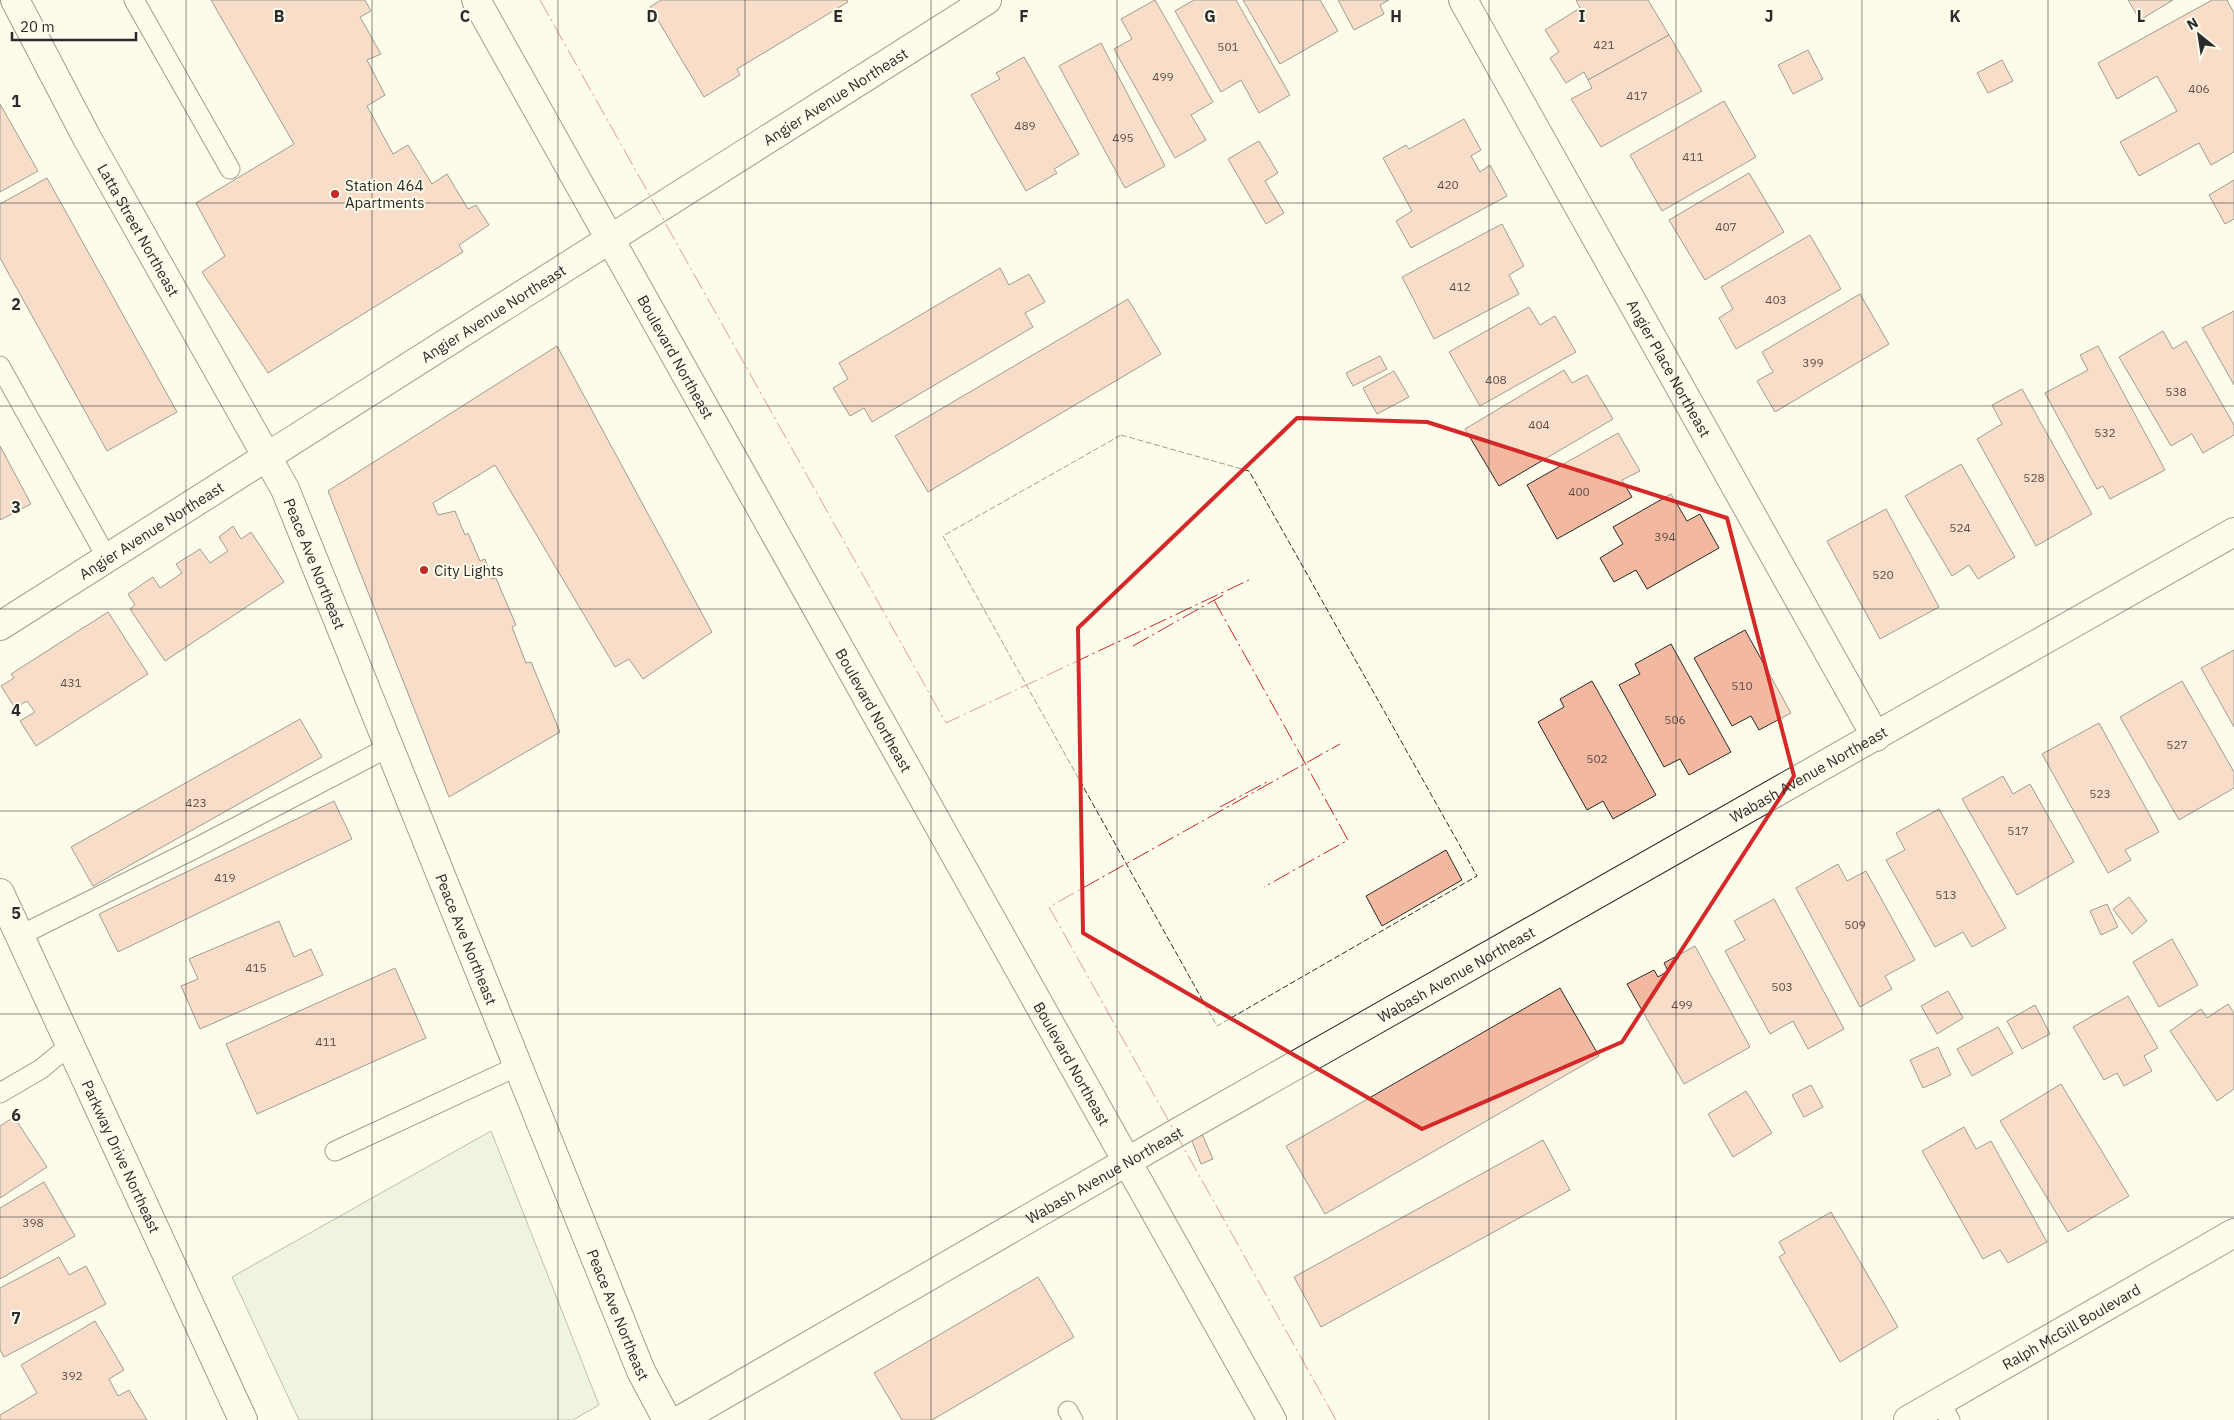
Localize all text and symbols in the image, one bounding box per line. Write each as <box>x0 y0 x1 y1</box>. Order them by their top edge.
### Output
text: B <box>274 6 285 26</box>
text: C <box>460 6 470 26</box>
text: D <box>646 6 658 26</box>
text: E <box>833 6 843 26</box>
text: F <box>1019 6 1029 26</box>
text: G <box>1204 6 1216 26</box>
text: H <box>1390 6 1402 26</box>
text: I <box>1579 6 1586 26</box>
text: J <box>1765 6 1773 26</box>
text: K <box>1949 6 1961 26</box>
text: L <box>2137 6 2145 26</box>
scale bar <box>12 10 136 42</box>
north arrow <box>2174 10 2224 60</box>
text: N <box>2184 13 2201 34</box>
text: 20 m <box>20 17 55 36</box>
house number: 421 <box>1593 37 1615 52</box>
house number: 501 <box>1217 39 1239 54</box>
street label: Angier Avenue Northeast <box>759 43 911 149</box>
house number: 499 <box>1152 69 1174 84</box>
house number: 406 <box>2188 81 2210 96</box>
house number: 417 <box>1626 88 1648 103</box>
text: 1 <box>11 91 21 111</box>
house number: 489 <box>1014 118 1036 133</box>
house number: 495 <box>1112 130 1134 145</box>
house number: 411 <box>1682 149 1704 164</box>
street label: Latta Street Northeast <box>94 160 184 299</box>
place label: Station 464 Apartments <box>345 176 425 212</box>
house number: 420 <box>1437 177 1459 192</box>
marker: Station 464 Apartments <box>329 188 341 200</box>
house number: 407 <box>1715 219 1737 234</box>
street label: Angier Avenue Northeast <box>417 260 569 366</box>
house number: 412 <box>1449 279 1471 294</box>
street label: Boulevard Northeast <box>634 291 718 422</box>
house number: 403 <box>1765 292 1787 307</box>
text: 2 <box>11 294 21 314</box>
street label: Angier Place Northeast <box>1623 296 1715 440</box>
house number: 399 <box>1802 355 1824 370</box>
house number: 408 <box>1485 372 1507 387</box>
house number: 538 <box>2165 384 2187 399</box>
house number: 404 <box>1528 417 1550 432</box>
house number: 532 <box>2094 425 2116 440</box>
house number: 528 <box>2023 470 2045 485</box>
street label: Angier Avenue Northeast <box>75 477 227 583</box>
house number: 400 <box>1568 484 1590 499</box>
street label: Peace Ave Northeast <box>280 495 350 632</box>
text: 3 <box>11 497 21 517</box>
house number: 524 <box>1949 520 1971 535</box>
house number: 394 <box>1654 529 1676 544</box>
place label: City Lights <box>434 561 504 580</box>
marker: City Lights <box>418 564 430 576</box>
house number: 520 <box>1872 567 1894 582</box>
street label: Boulevard Northeast <box>832 645 916 775</box>
house number: 431 <box>60 675 82 690</box>
house number: 510 <box>1731 678 1753 693</box>
text: 4 <box>11 700 21 720</box>
house number: 506 <box>1664 712 1686 727</box>
street label: Wabash Avenue Northeast <box>1726 722 1890 826</box>
house number: 527 <box>2166 737 2188 752</box>
house number: 502 <box>1586 751 1608 766</box>
house number: 523 <box>2089 786 2111 801</box>
house number: 423 <box>185 795 207 810</box>
house number: 517 <box>2007 823 2029 838</box>
house number: 419 <box>214 870 236 885</box>
street label: Peace Ave Northeast <box>432 871 502 1007</box>
house number: 513 <box>1935 887 1957 902</box>
text: 5 <box>11 903 21 923</box>
house number: 509 <box>1844 917 1866 932</box>
street label: Wabash Avenue Northeast <box>1374 922 1538 1026</box>
house number: 415 <box>245 960 267 975</box>
house number: 503 <box>1771 979 1793 994</box>
house number: 499 <box>1671 997 1693 1012</box>
street label: Boulevard Northeast <box>1030 998 1114 1129</box>
house number: 411 <box>315 1034 337 1049</box>
street label: Parkway Drive Northeast <box>78 1077 165 1236</box>
text: 6 <box>11 1105 21 1125</box>
street label: Wabash Avenue Northeast <box>1022 1122 1186 1228</box>
house number: 398 <box>22 1215 44 1230</box>
street label: Peace Ave Northeast <box>583 1246 654 1384</box>
street label: Ralph McGill Boulevard <box>1999 1279 2144 1374</box>
text: 7 <box>11 1308 21 1328</box>
house number: 392 <box>61 1368 83 1383</box>

